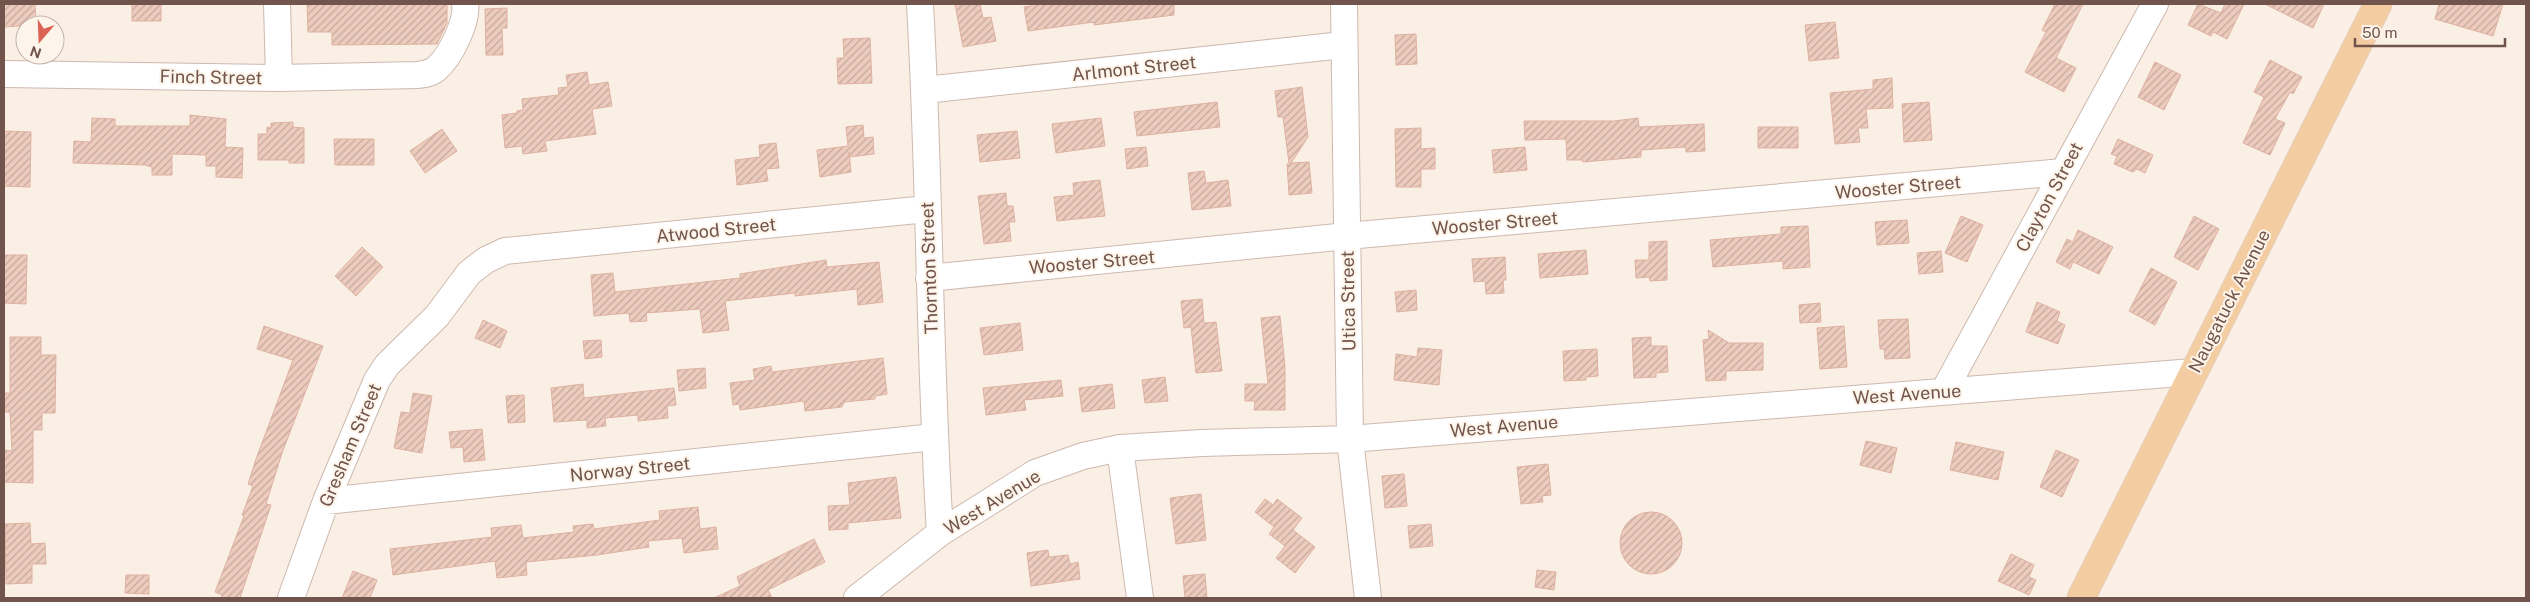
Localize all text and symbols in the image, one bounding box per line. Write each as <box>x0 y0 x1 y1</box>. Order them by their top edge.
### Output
north arrow <box>15 15 65 65</box>
scale bar <box>2355 15 2505 47</box>
text: 50 m <box>2362 24 2397 41</box>
text: N <box>28 43 44 62</box>
street label: Arlmont Street <box>1071 51 1197 85</box>
street label: Finch Street <box>159 66 263 88</box>
street label: Clayton Street <box>2011 138 2087 256</box>
street label: Wooster Street <box>1834 171 1962 203</box>
street label: Thornton Street <box>916 201 942 335</box>
street label: Wooster Street <box>1431 207 1559 239</box>
street label: Atwood Street <box>655 213 777 247</box>
street label: Naugatuck Avenue <box>2184 226 2274 376</box>
street label: Wooster Street <box>1028 246 1156 278</box>
street label: Utica Street <box>1337 250 1359 352</box>
street label: Gresham Street <box>315 380 385 510</box>
street label: West Avenue <box>1852 380 1962 408</box>
street label: West Avenue <box>1449 411 1559 441</box>
street label: Norway Street <box>569 452 691 486</box>
street label: West Avenue <box>940 465 1044 539</box>

